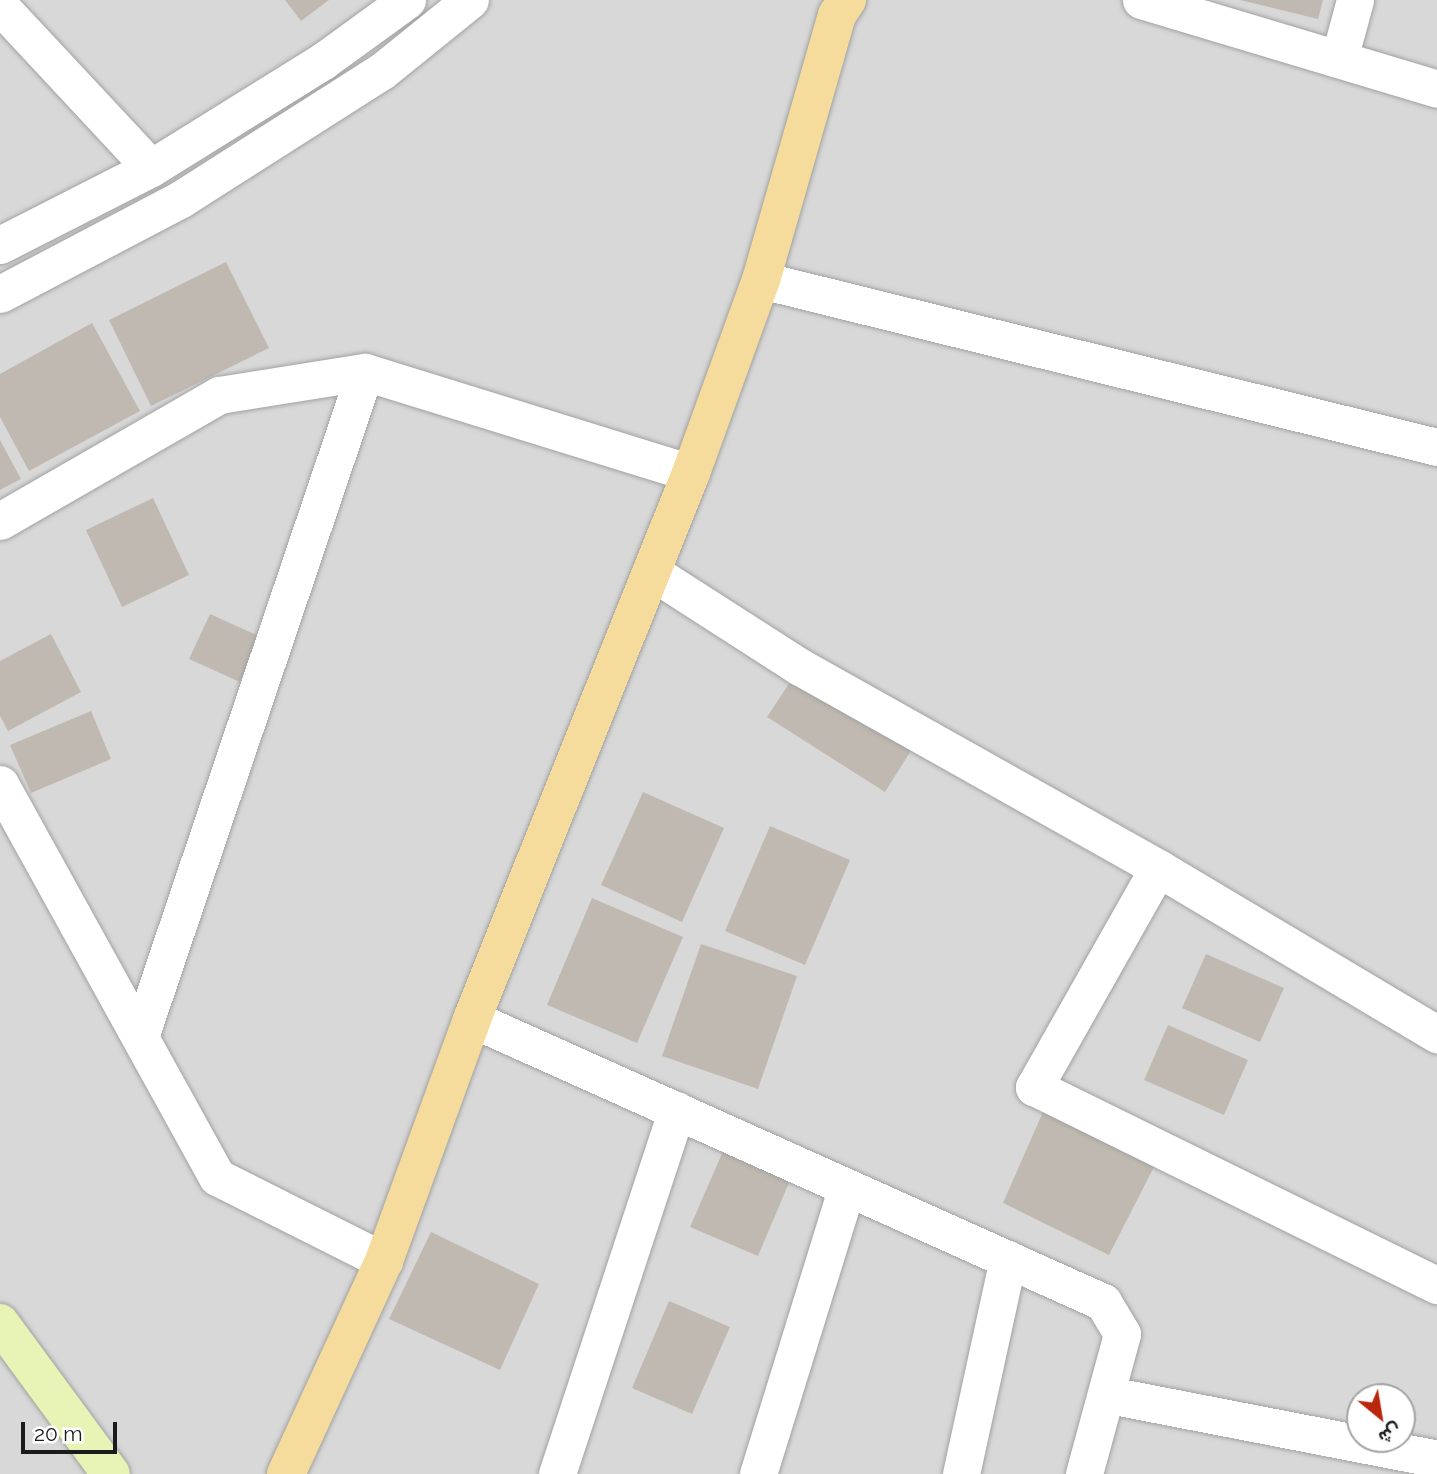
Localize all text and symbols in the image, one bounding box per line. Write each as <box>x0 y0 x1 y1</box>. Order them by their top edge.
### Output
north arrow <box>1346 1383 1416 1453</box>
scale bar <box>24 1408 121 1452</box>
text: ش <box>1375 1419 1406 1450</box>
text: 20 m <box>34 1421 82 1446</box>

